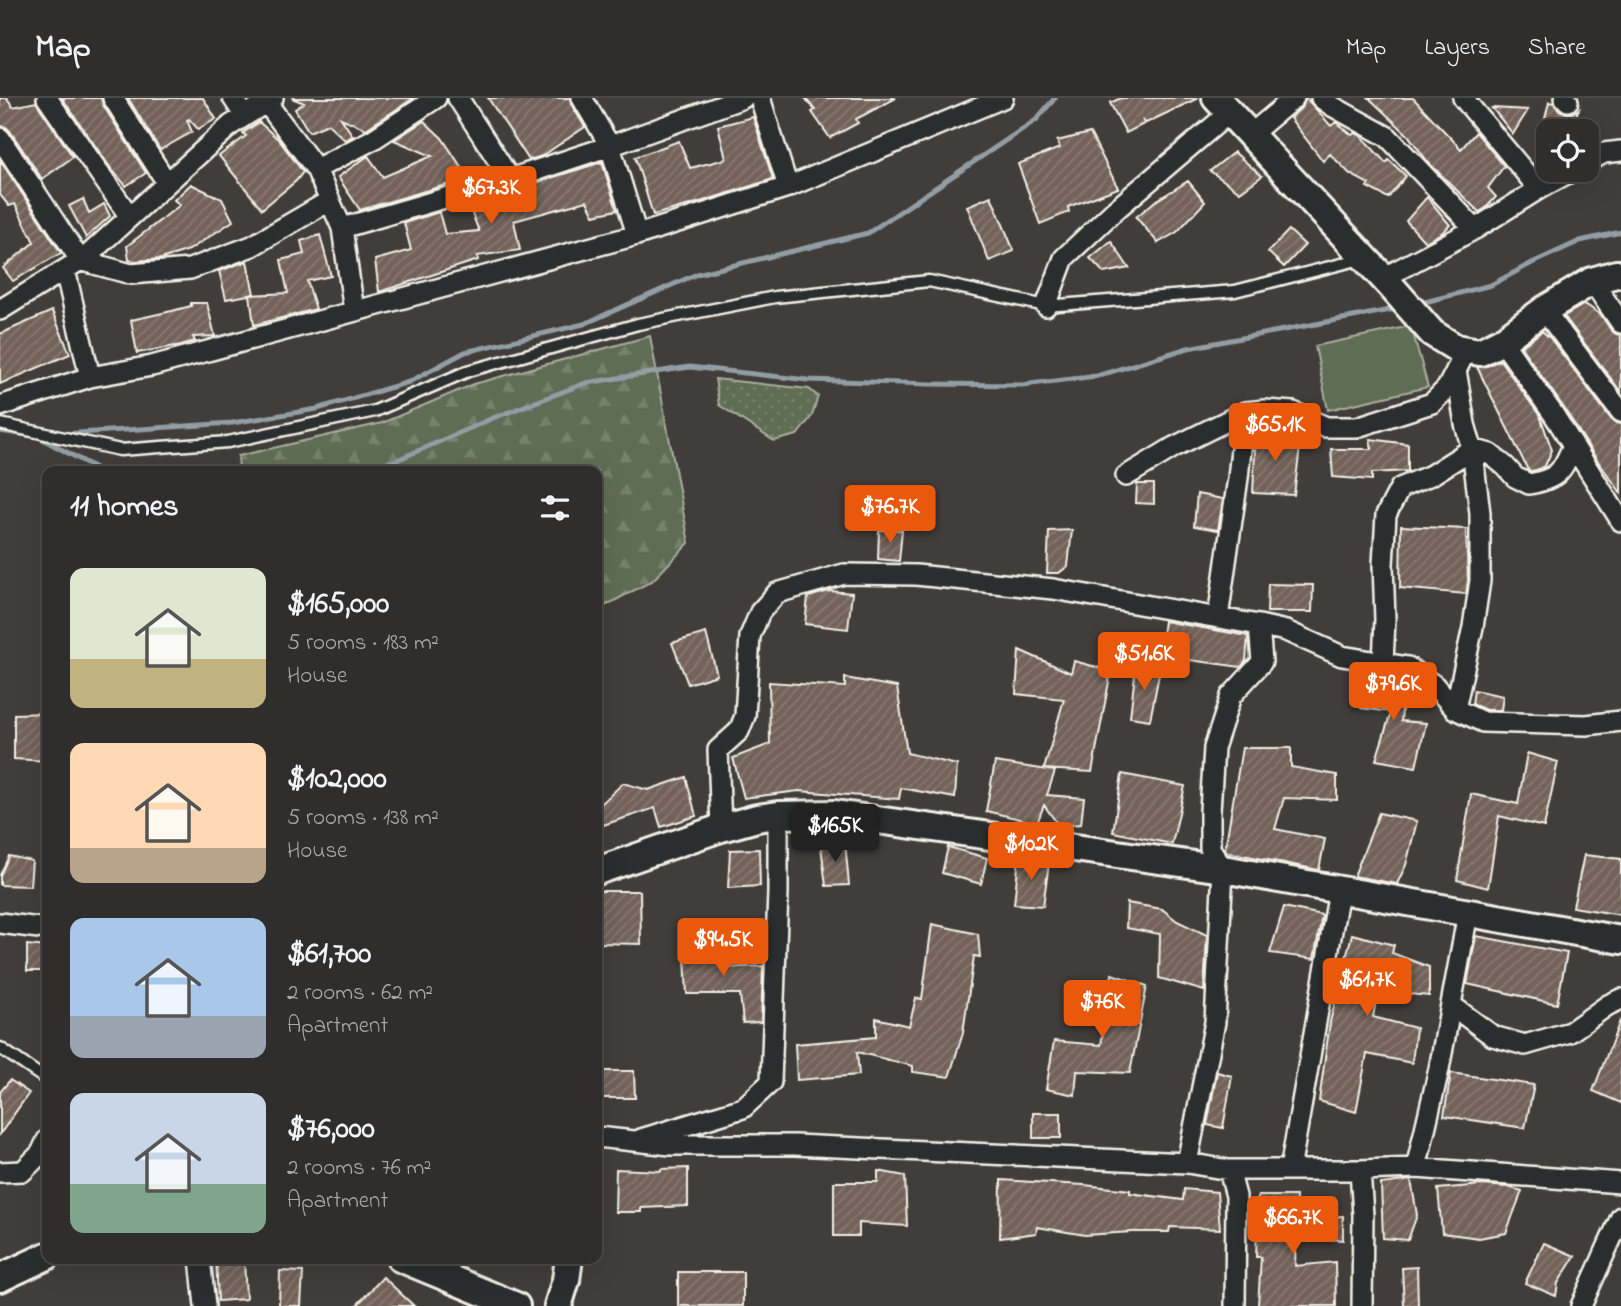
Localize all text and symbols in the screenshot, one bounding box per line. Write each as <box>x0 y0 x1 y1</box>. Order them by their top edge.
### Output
text: Map <box>35 24 91 72</box>
text: Map <box>1346 31 1386 66</box>
text: Layers <box>1424 31 1490 66</box>
text: Share <box>1528 31 1586 66</box>
map controls <box>1536 119 1599 182</box>
button: locate <box>1536 119 1599 182</box>
pin: $67.3K <box>434 166 548 226</box>
text: $67.3K <box>462 172 520 205</box>
pin: $65.1K <box>1218 404 1332 463</box>
text: $65.1K <box>1245 409 1305 442</box>
text: 11 homes <box>70 486 178 530</box>
pin: $76.7K <box>833 486 947 545</box>
icon: filters <box>536 489 574 527</box>
text: $76.7K <box>861 491 919 524</box>
text: $165,000 <box>287 583 389 627</box>
icon: home <box>126 596 210 680</box>
text: 5 rooms · 183 m² <box>287 627 439 660</box>
pin: $51.6K <box>1087 632 1201 692</box>
text: $51.6K <box>1114 638 1174 671</box>
text: House <box>287 660 347 693</box>
pin: $79.6K <box>1336 662 1450 722</box>
text: $79.6K <box>1365 668 1421 701</box>
text: $102,000 <box>287 758 387 802</box>
icon: home <box>126 771 210 855</box>
text: 5 rooms · 138 m² <box>287 802 439 835</box>
pin: $165K <box>786 804 884 864</box>
text: $165K <box>807 810 863 843</box>
pin: $102K <box>982 822 1080 882</box>
text: $102K <box>1004 828 1058 861</box>
text: House <box>287 835 347 868</box>
pin: $94.5K <box>666 918 780 978</box>
text: $94.5K <box>693 924 753 957</box>
text: $61,700 <box>287 933 371 977</box>
icon: home <box>126 946 210 1030</box>
pin: $61.7K <box>1310 958 1424 1018</box>
text: $61.7K <box>1339 964 1395 997</box>
text: 2 rooms · 62 m² <box>287 977 433 1010</box>
pin: $76K <box>1061 981 1143 1040</box>
text: $76K <box>1080 986 1124 1019</box>
text: Apartment <box>287 1010 388 1043</box>
text: $76,000 <box>287 1108 375 1152</box>
icon: home <box>126 1121 210 1205</box>
text: 2 rooms · 76 m² <box>287 1152 431 1185</box>
text: Apartment <box>287 1185 388 1218</box>
pin: $66.7K <box>1236 1196 1350 1256</box>
text: $66.7K <box>1263 1202 1323 1235</box>

